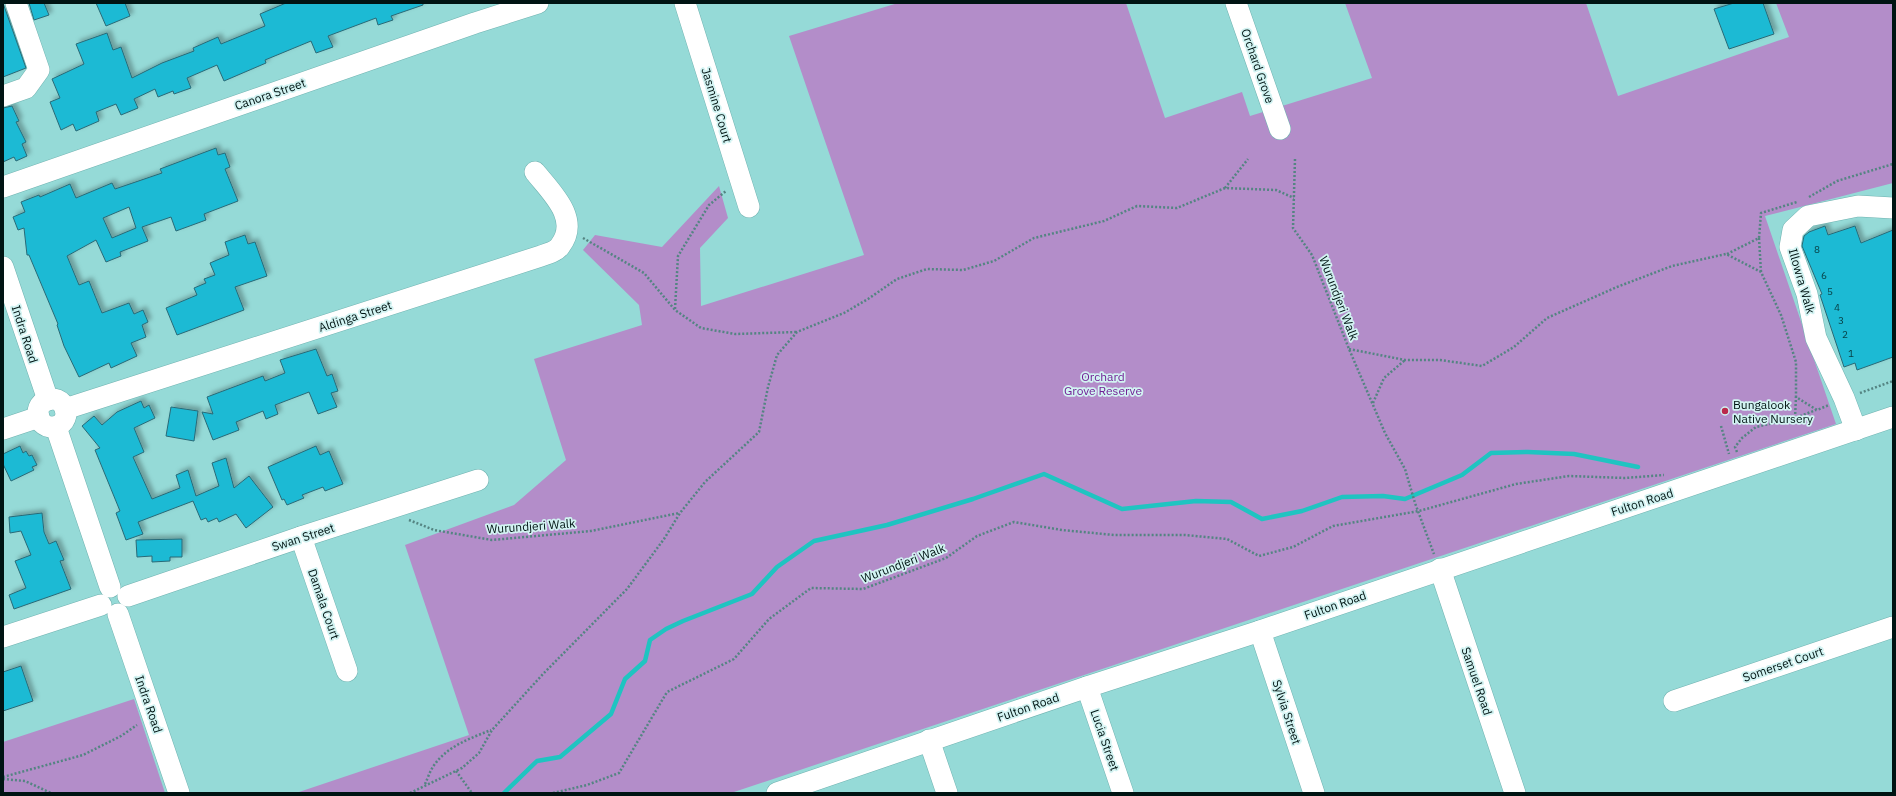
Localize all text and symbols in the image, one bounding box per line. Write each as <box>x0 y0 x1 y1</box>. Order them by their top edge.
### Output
street label: Orchard Grove <box>1238 27 1278 106</box>
street label: Jasmine Court <box>698 66 736 144</box>
street label: Canora Street <box>233 75 307 113</box>
house number: 8 <box>1814 243 1820 256</box>
street label: Illowra Walk <box>1786 247 1819 316</box>
street label: Wurundjeri Walk <box>1316 254 1362 343</box>
house number: 6 <box>1821 269 1827 282</box>
house number: 5 <box>1827 285 1833 298</box>
street label: Aldinga Street <box>316 297 394 335</box>
house number: 4 <box>1834 301 1840 314</box>
street label: Indra Road <box>9 303 41 365</box>
house number: 3 <box>1838 314 1844 327</box>
house number: 2 <box>1842 328 1848 341</box>
house number: 1 <box>1848 347 1854 360</box>
park label: Orchard Grove Reserve <box>1064 369 1142 398</box>
place label: Bungalook Native Nursery <box>1733 397 1813 426</box>
marker: Bungalook Native Nursery <box>1720 406 1730 416</box>
street label: Fulton Road <box>1609 485 1675 519</box>
street label: Wurundjeri Walk <box>486 515 577 537</box>
street label: Swan Street <box>270 520 336 554</box>
street label: Wurundjeri Walk <box>859 540 948 586</box>
street label: Damala Court <box>305 567 343 641</box>
street label: Fulton Road <box>1302 587 1368 623</box>
street label: Somerset Court <box>1741 643 1825 685</box>
street label: Samuel Road <box>1458 645 1496 717</box>
street label: Indra Road <box>132 673 166 735</box>
street label: Sylvia Street <box>1269 678 1305 746</box>
street label: Fulton Road <box>995 689 1061 725</box>
street label: Lucia Street <box>1088 707 1122 773</box>

